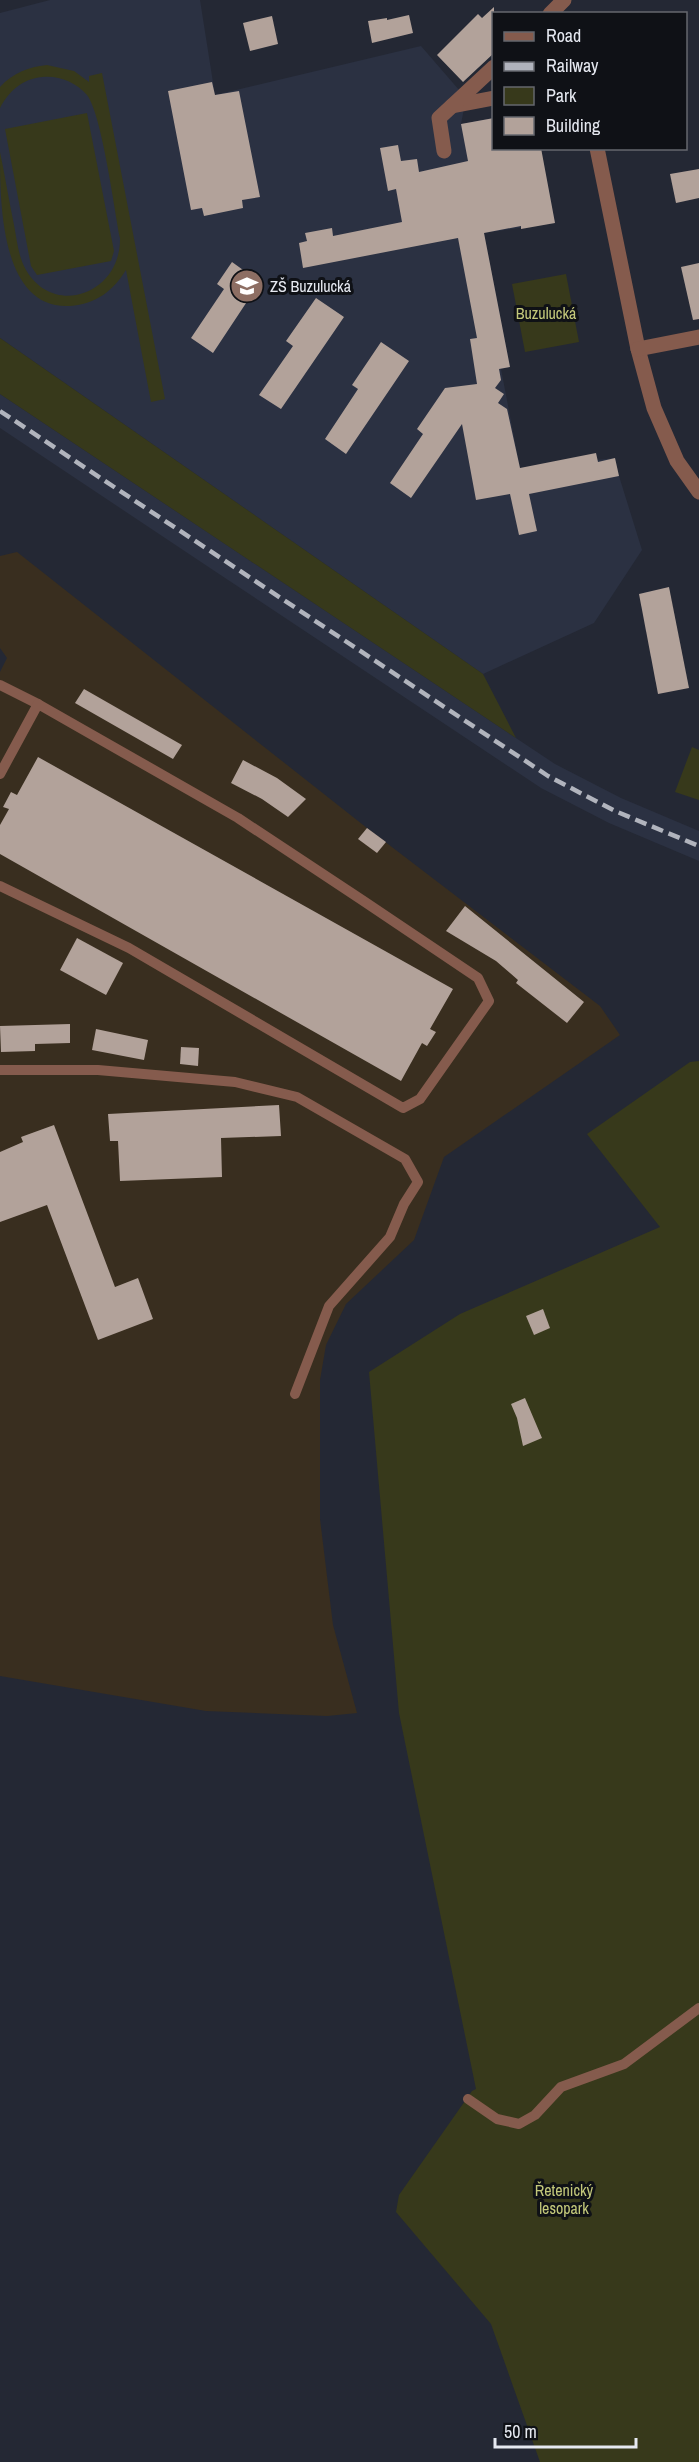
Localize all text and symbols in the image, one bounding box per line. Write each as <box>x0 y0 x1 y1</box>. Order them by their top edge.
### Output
legend <box>492 12 687 150</box>
text: Road <box>546 23 581 48</box>
text: Railway <box>546 53 599 78</box>
text: Park <box>546 83 577 108</box>
text: Building <box>546 113 601 138</box>
school or university icon: ZŠ Buzulucká <box>229 268 265 304</box>
place label: ZŠ Buzulucká <box>270 275 352 297</box>
park label: Buzulucká <box>516 302 577 324</box>
park label: Řetenický lesopark <box>535 2179 594 2219</box>
scale bar <box>495 2411 636 2449</box>
text: 50 m <box>504 2419 537 2444</box>

